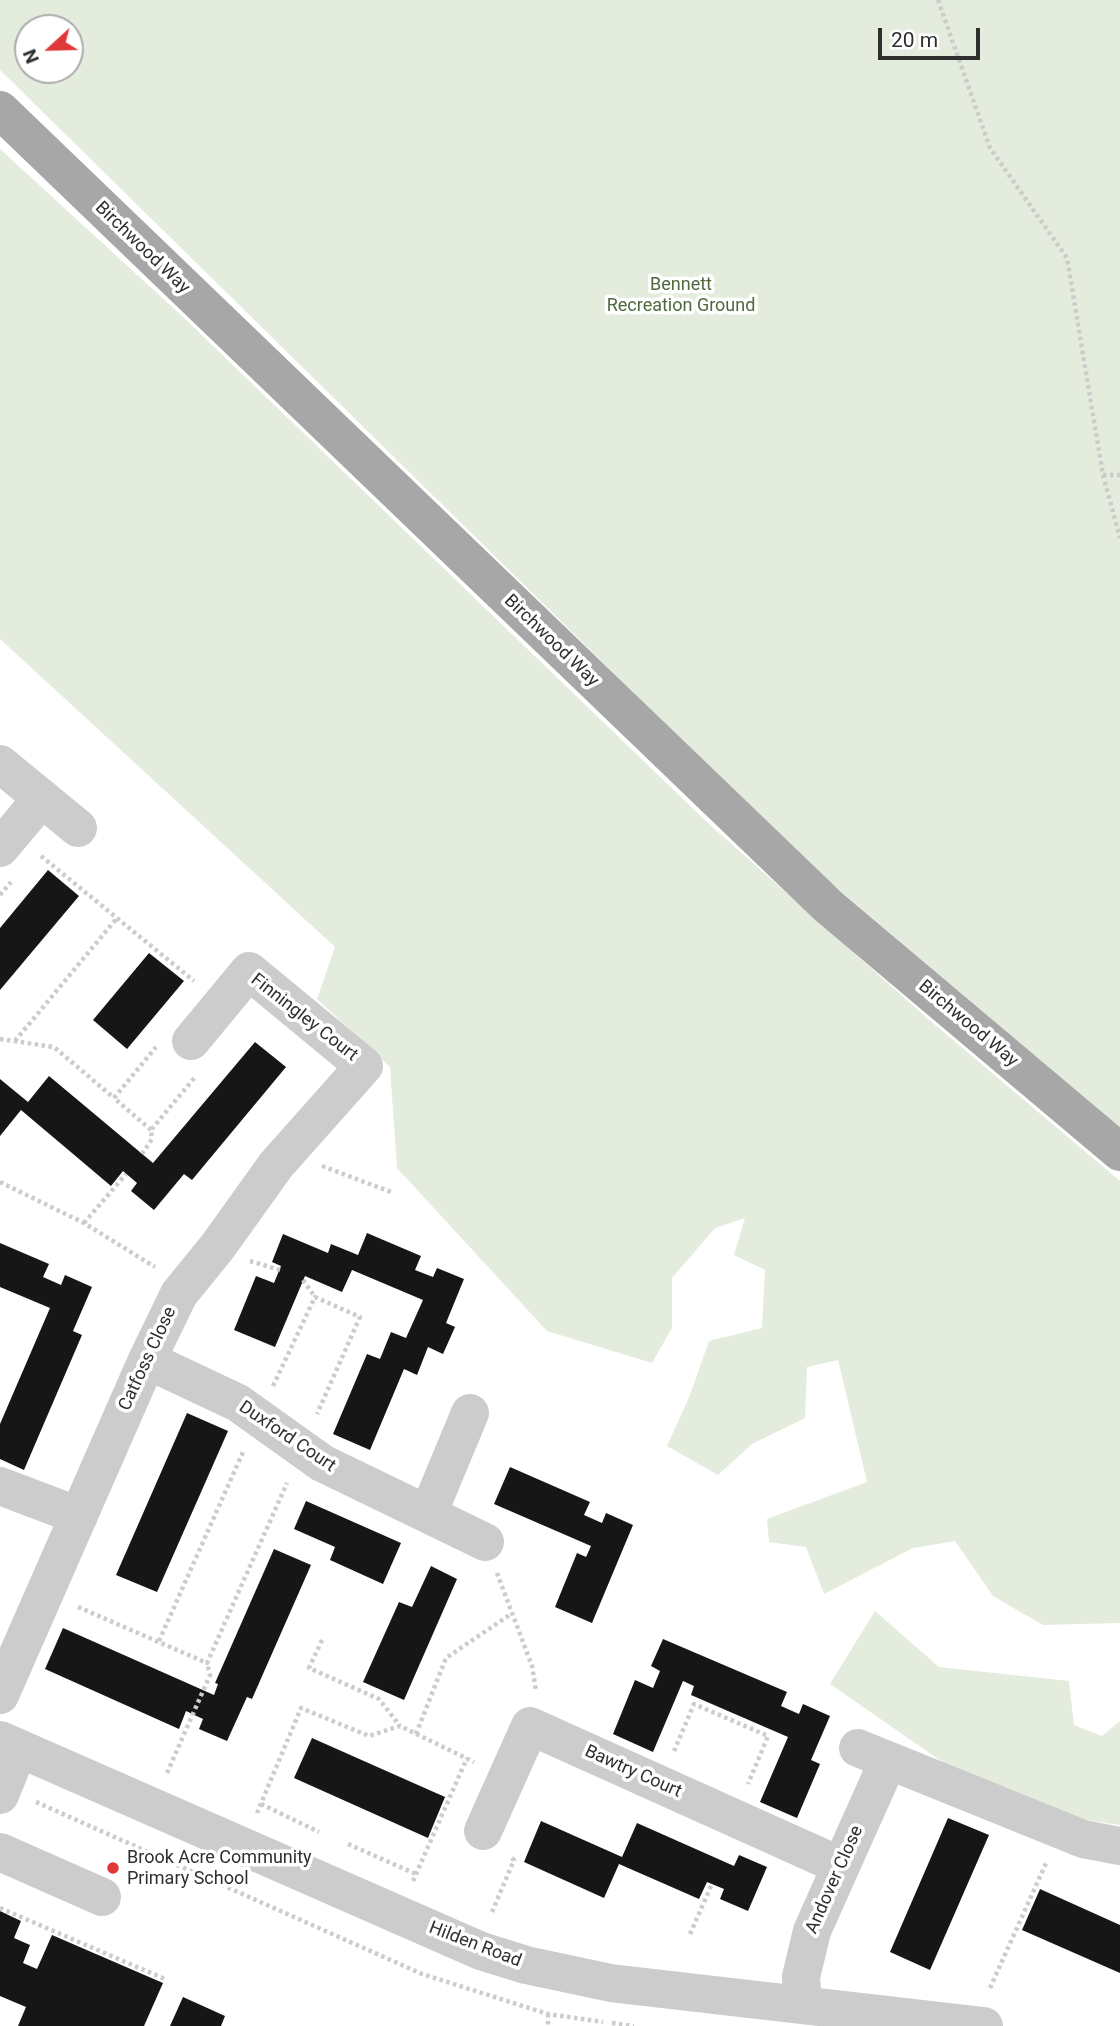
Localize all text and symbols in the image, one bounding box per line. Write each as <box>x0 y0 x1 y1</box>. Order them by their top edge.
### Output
north arrow <box>14 14 84 84</box>
scale bar <box>882 14 984 58</box>
text: 20 m <box>891 28 938 52</box>
text: N <box>18 46 44 67</box>
street label: Birchwood Way <box>90 197 194 299</box>
park label: Bennett Recreation Ground <box>607 274 755 316</box>
street label: Birchwood Way <box>499 590 603 692</box>
street label: Finningley Court <box>246 970 362 1066</box>
street label: Birchwood Way <box>914 976 1022 1072</box>
street label: Catfoss Close <box>115 1304 181 1414</box>
street label: Duxford Court <box>235 1397 339 1477</box>
street label: Bawtry Court <box>581 1741 685 1803</box>
street label: Andover Close <box>802 1823 868 1937</box>
place label: Brook Acre Community Primary School <box>127 1847 312 1890</box>
marker: Brook Acre Community Primary School <box>105 1860 121 1876</box>
street label: Hilden Road <box>426 1918 524 1972</box>

